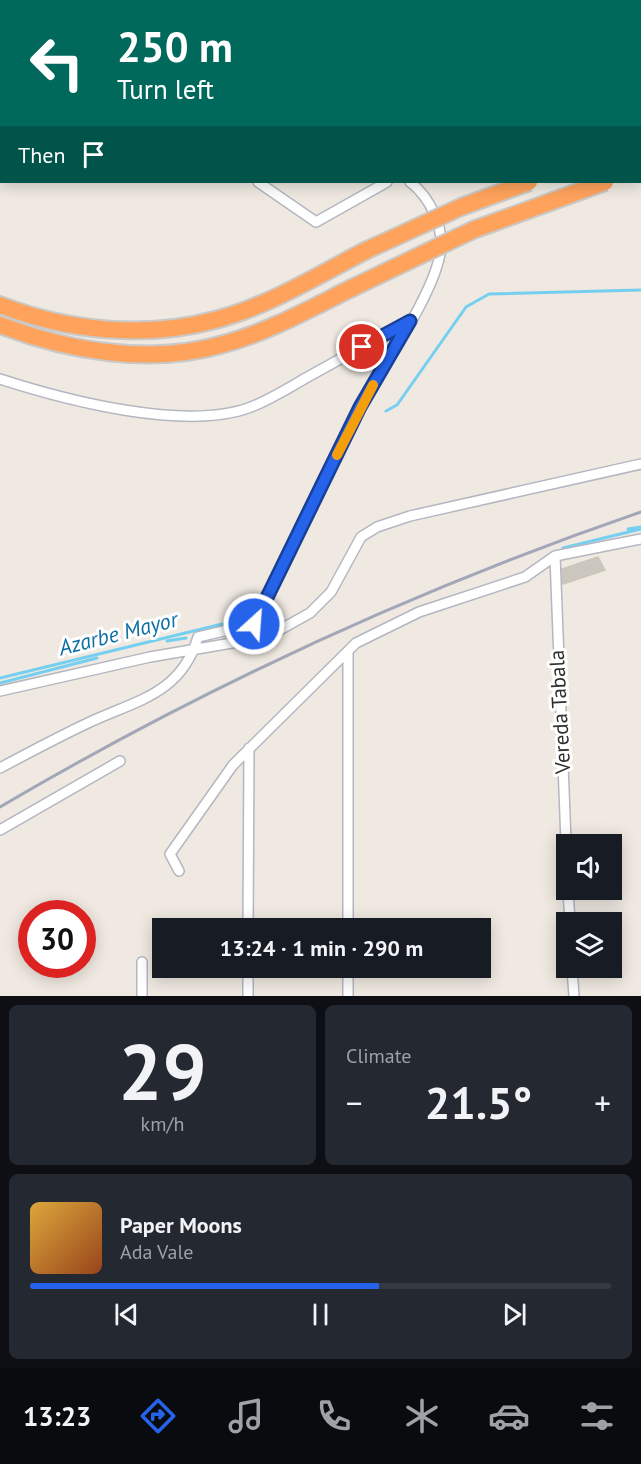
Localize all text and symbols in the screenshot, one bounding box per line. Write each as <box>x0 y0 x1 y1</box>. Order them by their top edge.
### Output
text: 250 m <box>117 19 233 74</box>
icon: left <box>18 24 96 102</box>
text: Turn left <box>117 72 214 106</box>
icon: arrive <box>77 138 110 171</box>
text: Then <box>18 141 65 169</box>
pin <box>336 321 387 372</box>
icon: arrive <box>345 330 378 363</box>
position arrow <box>222 592 286 656</box>
water label: Azarbe Mayor <box>55 604 182 662</box>
street label: Vereda Tabala <box>543 649 576 776</box>
map controls <box>556 834 622 978</box>
button: sound <box>556 834 622 900</box>
speed limit sign: 30 <box>18 900 96 978</box>
button: layers <box>556 912 622 978</box>
text: 13:24 · 1 min · 290 m <box>220 934 423 962</box>
text: 29 <box>118 1021 207 1122</box>
text: Climate <box>346 1043 412 1069</box>
text: 21.5° <box>425 1073 532 1131</box>
text: − <box>346 1081 363 1124</box>
text: + <box>594 1081 611 1124</box>
text: km/h <box>141 1111 184 1137</box>
text: Paper Moons <box>120 1211 242 1239</box>
text: Ada Vale <box>120 1239 193 1265</box>
icon: previous <box>110 1298 143 1331</box>
icon: pause <box>304 1298 337 1331</box>
icon: next <box>498 1298 531 1331</box>
icon: directions <box>137 1395 179 1437</box>
icon: music <box>225 1395 267 1437</box>
icon: phone <box>313 1395 355 1437</box>
icon: climate <box>401 1395 443 1437</box>
icon: car <box>488 1395 530 1437</box>
icon: filters <box>576 1395 618 1437</box>
text: 13:23 <box>23 1399 91 1433</box>

